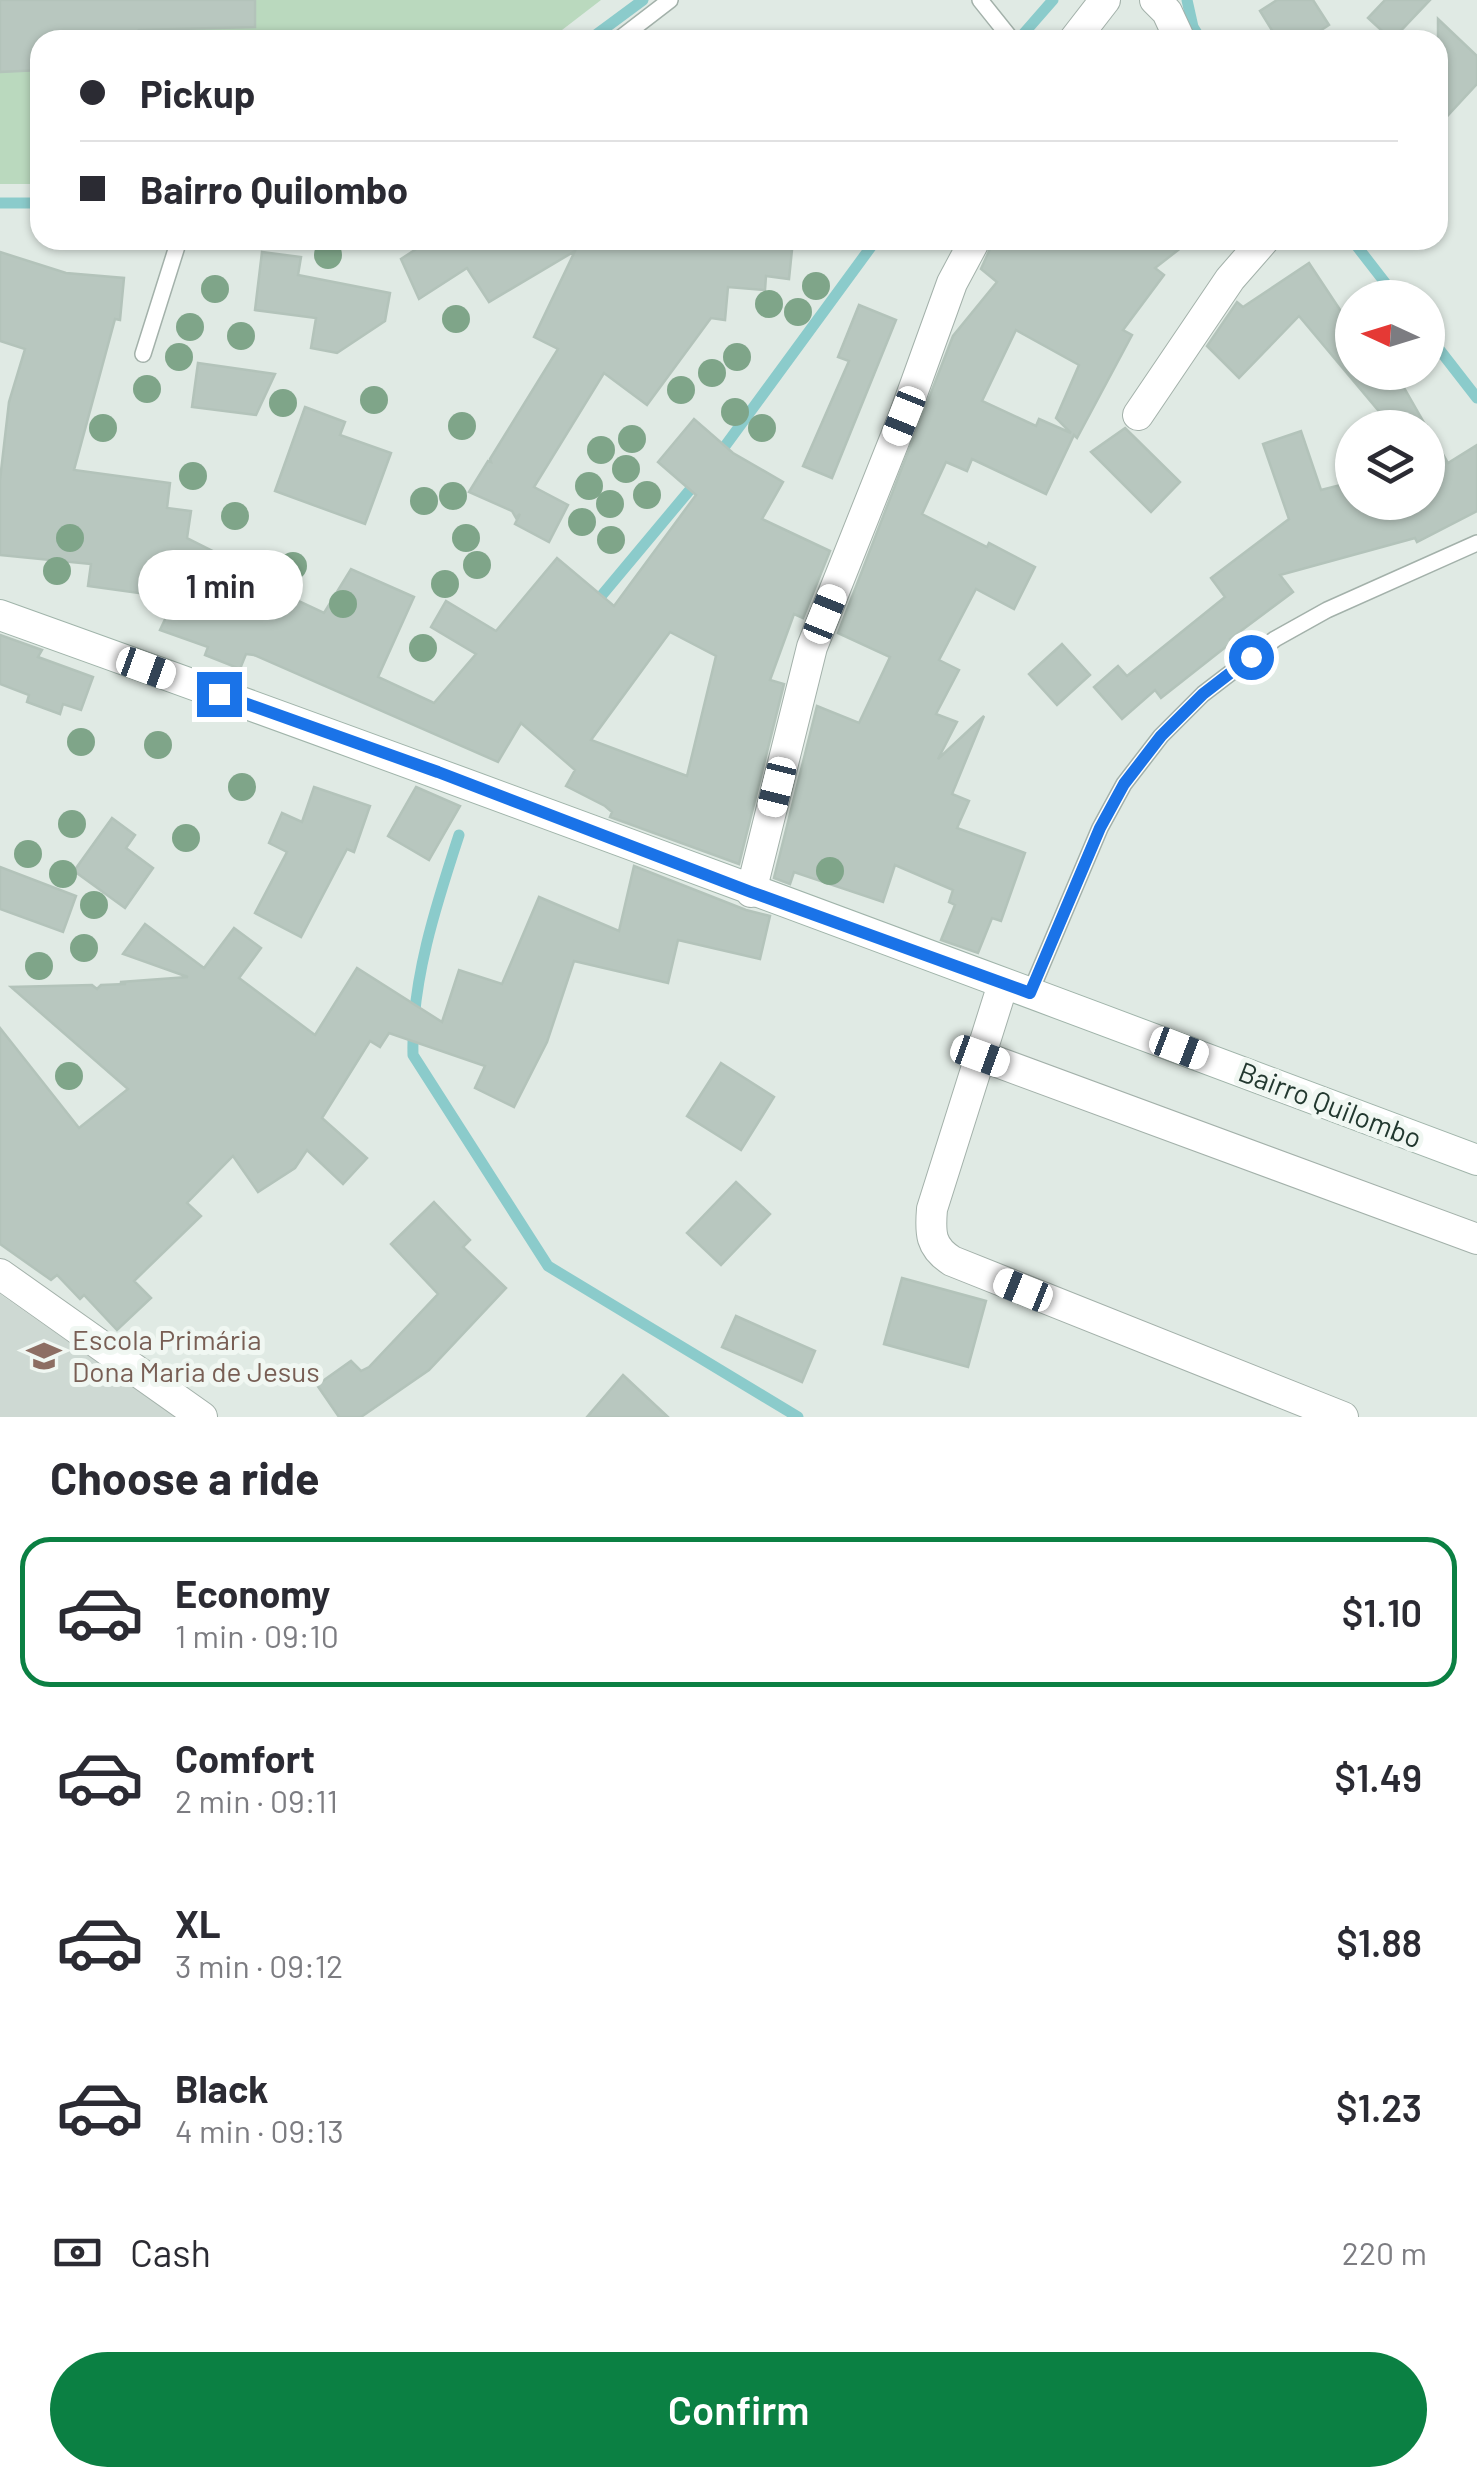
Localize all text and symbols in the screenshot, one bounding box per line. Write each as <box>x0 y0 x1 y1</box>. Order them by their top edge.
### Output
text: Pickup <box>140 70 255 116</box>
text: Bairro Quilombo <box>140 166 408 212</box>
north arrow <box>1335 280 1445 390</box>
map controls <box>1335 280 1445 520</box>
car <box>879 383 929 449</box>
button: layers <box>1335 410 1445 520</box>
callout: 1 min <box>136 549 302 619</box>
text: 1 min <box>186 566 255 604</box>
car <box>800 581 850 647</box>
route start <box>1229 635 1274 680</box>
car <box>113 644 179 692</box>
route end <box>197 672 242 717</box>
car <box>755 754 799 820</box>
car <box>1146 1023 1212 1073</box>
car <box>947 1032 1013 1080</box>
street label: Bairro Quilombo <box>1234 1054 1427 1155</box>
car <box>990 1265 1056 1315</box>
place label: Escola Primária Dona Maria de Jesus <box>72 1322 320 1388</box>
school or university icon: Escola Primária Dona Maria de Jesus <box>25 1337 63 1375</box>
text: Choose a ride <box>50 1450 320 1504</box>
icon: car <box>55 1567 145 1657</box>
text: Economy <box>175 1570 330 1616</box>
text: $1.10 <box>1342 1589 1422 1635</box>
text: 1 min · 09:10 <box>175 1616 339 1654</box>
icon: car <box>55 1732 145 1822</box>
text: Comfort <box>175 1735 315 1781</box>
text: $1.49 <box>1334 1754 1422 1800</box>
text: 2 min · 09:11 <box>175 1781 338 1819</box>
icon: car <box>55 1897 145 1987</box>
text: XL <box>175 1900 221 1946</box>
text: $1.88 <box>1336 1919 1422 1965</box>
text: 3 min · 09:12 <box>175 1946 343 1984</box>
icon: car <box>55 2062 145 2152</box>
text: Black <box>175 2065 269 2111</box>
text: $1.23 <box>1336 2084 1422 2130</box>
text: 4 min · 09:13 <box>175 2111 344 2149</box>
icon: cash <box>50 2225 105 2280</box>
text: Cash <box>130 2229 211 2275</box>
text: 220 m <box>1342 2233 1427 2271</box>
button: Confirm <box>50 2352 1427 2467</box>

